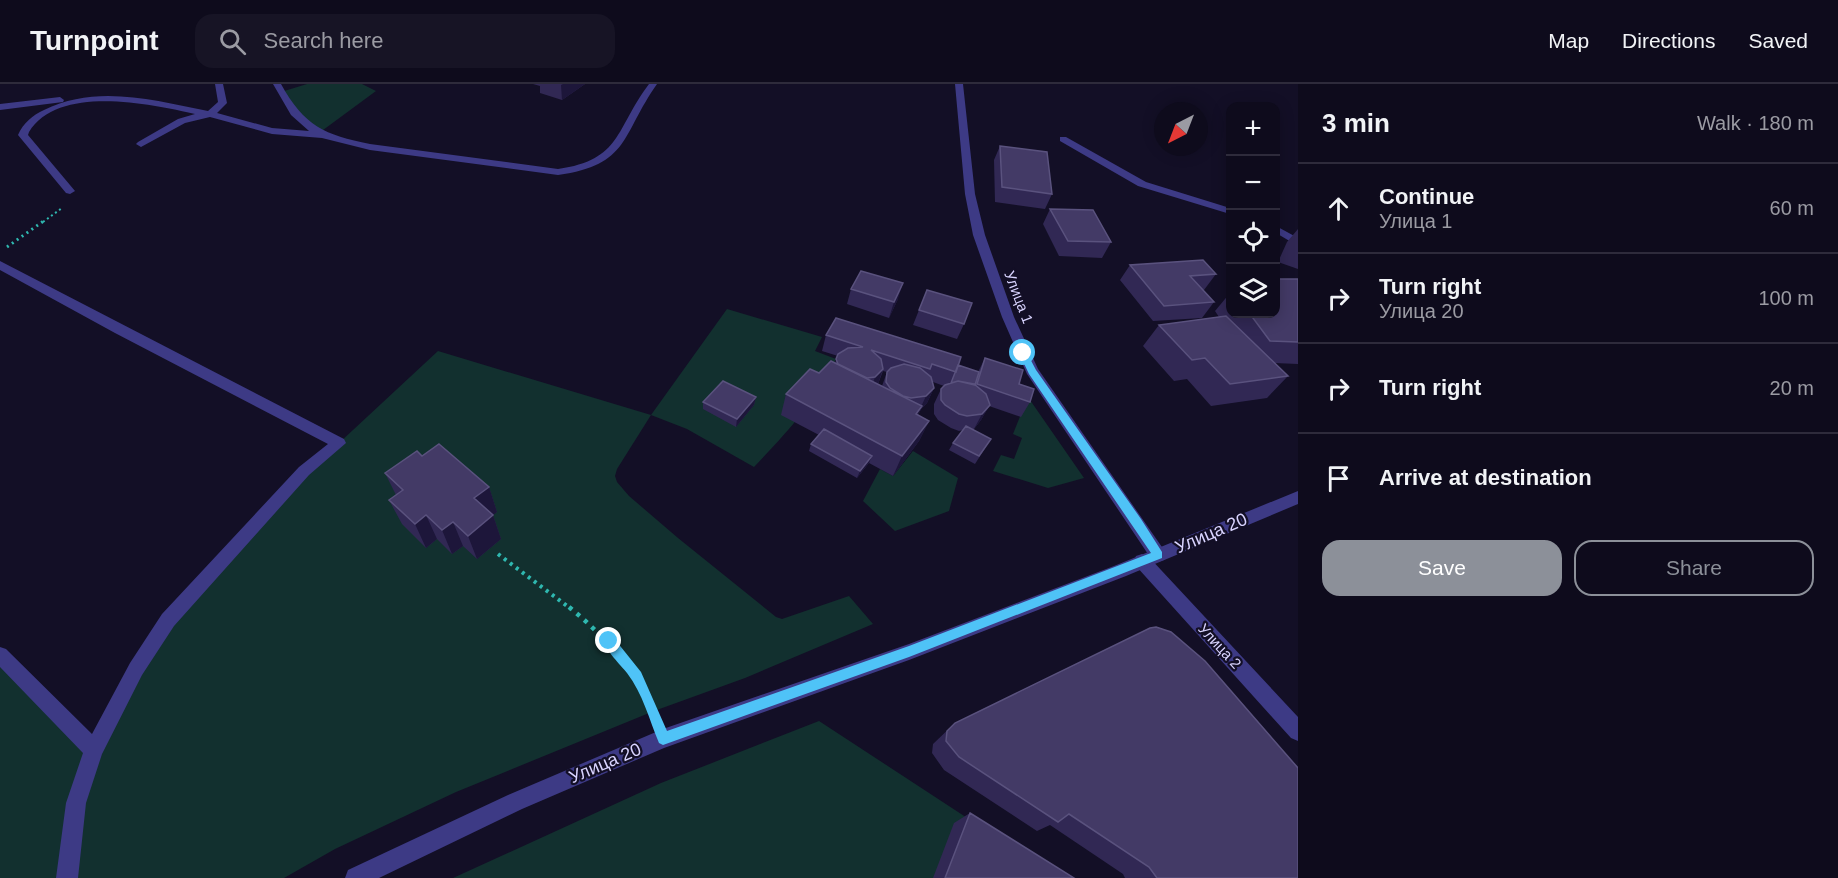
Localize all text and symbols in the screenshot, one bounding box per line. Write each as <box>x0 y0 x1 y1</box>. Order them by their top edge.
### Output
search box <box>195 14 615 68</box>
text: Turnpoint <box>30 25 159 56</box>
icon: search <box>216 25 249 58</box>
text: Search here <box>264 28 383 53</box>
text: Map <box>1548 29 1589 52</box>
text: Directions <box>1622 29 1715 52</box>
text: Saved <box>1748 29 1808 52</box>
north arrow <box>1154 102 1208 156</box>
map controls <box>1226 102 1280 318</box>
button: + <box>1226 102 1280 156</box>
text: 3 min <box>1322 108 1390 138</box>
text: Walk · 180 m <box>1697 112 1814 134</box>
button: − <box>1226 156 1280 210</box>
text: Continue <box>1379 184 1474 209</box>
icon: ahead <box>1322 192 1355 225</box>
text: 60 m <box>1770 197 1814 219</box>
button: locate <box>1226 210 1280 264</box>
text: Улица 1 <box>1379 210 1452 232</box>
button: layers <box>1226 264 1280 318</box>
street label: Улица 1 <box>1001 268 1037 326</box>
text: Turn right <box>1379 274 1481 299</box>
icon: right <box>1322 282 1355 315</box>
text: 100 m <box>1758 287 1814 309</box>
text: Улица 20 <box>1379 300 1464 322</box>
route start <box>1009 339 1035 365</box>
icon: right <box>1322 372 1355 405</box>
text: Turn right <box>1379 375 1481 400</box>
text: 20 m <box>1770 377 1814 399</box>
icon: arrive <box>1322 462 1355 495</box>
text: Arrive at destination <box>1379 465 1592 490</box>
street label: Улица 20 <box>1172 509 1250 557</box>
button: Save <box>1322 540 1562 596</box>
button: Share <box>1574 540 1814 596</box>
street label: Улица 2 <box>1195 620 1245 672</box>
route end <box>595 627 621 653</box>
street label: Улица 20 <box>566 739 644 787</box>

